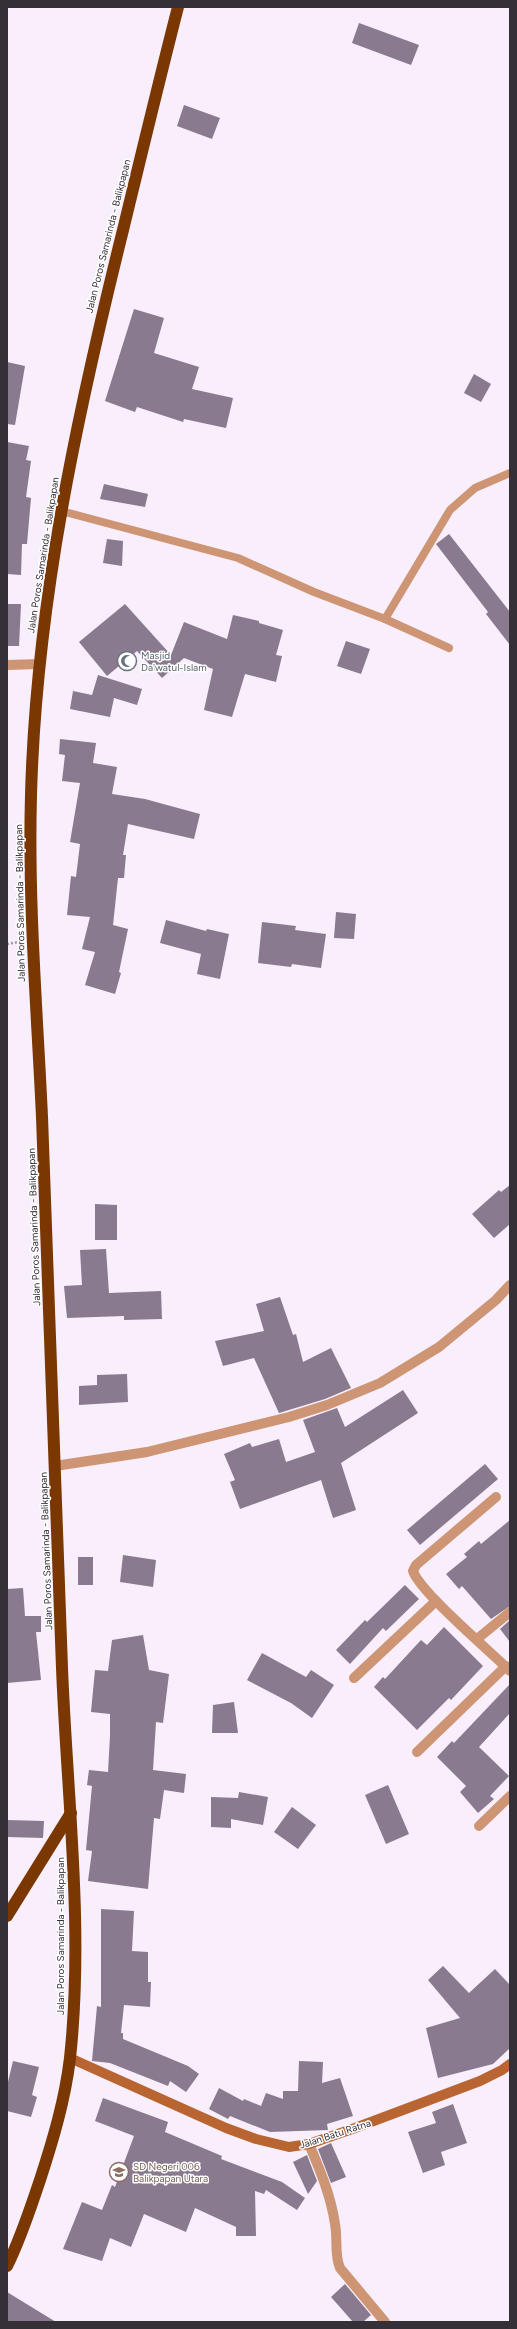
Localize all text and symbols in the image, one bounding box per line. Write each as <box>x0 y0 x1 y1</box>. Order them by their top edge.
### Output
street label: Jalan Poros Samarinda - Balikpapan <box>83 157 133 314</box>
street label: Jalan Poros Samarinda - Balikpapan <box>24 476 62 634</box>
place label: Masjid Da'watul-Islam <box>141 649 207 674</box>
mosque icon: Masjid Da'watul-Islam <box>116 650 138 672</box>
street label: Jalan Poros Samarinda - Balikpapan <box>12 824 28 982</box>
street label: Jalan Poros Samarinda - Balikpapan <box>25 1148 43 1306</box>
street label: Jalan Poros Samarinda - Balikpapan <box>37 1472 55 1630</box>
street label: Jalan Poros Samarinda - Balikpapan <box>54 1857 67 2015</box>
street label: Jalan Batu Ratna <box>298 2116 372 2152</box>
place label: SD Negeri 006 Balikpapan Utara <box>133 2160 208 2185</box>
school or university icon: SD Negeri 006 Balikpapan Utara <box>108 2161 130 2183</box>

